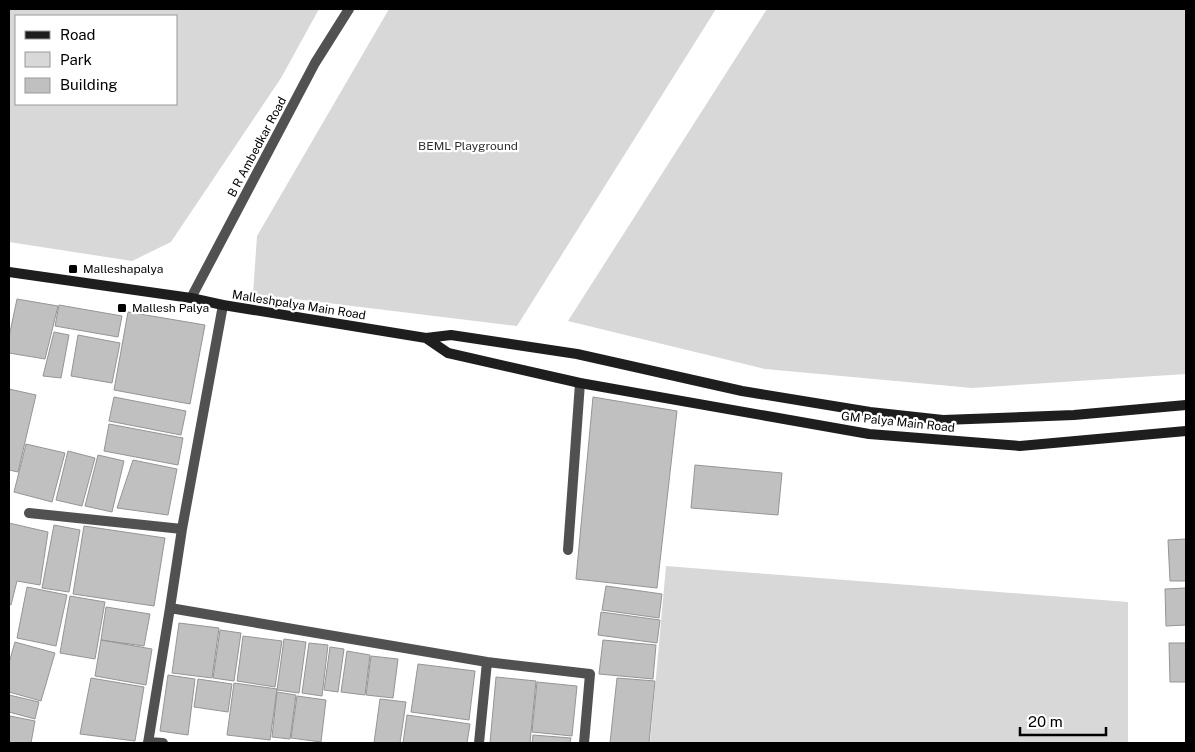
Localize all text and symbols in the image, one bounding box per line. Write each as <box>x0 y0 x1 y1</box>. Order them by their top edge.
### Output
legend <box>15 15 178 105</box>
text: Road <box>60 26 96 43</box>
text: Park <box>60 51 92 68</box>
text: Building <box>60 76 118 93</box>
street label: B R Ambedkar Road <box>225 95 289 199</box>
park label: BEML Playground <box>418 139 518 153</box>
place label: Malleshapalya <box>83 262 163 276</box>
marker: Malleshapalya <box>67 263 79 275</box>
street label: Malleshpalya Main Road <box>231 288 367 322</box>
place label: Mallesh Palya <box>132 301 209 315</box>
marker: Mallesh Palya <box>116 302 128 314</box>
street label: GM Palya Main Road <box>840 409 956 435</box>
scale bar <box>1020 704 1106 736</box>
text: 20 m <box>1028 713 1063 730</box>

